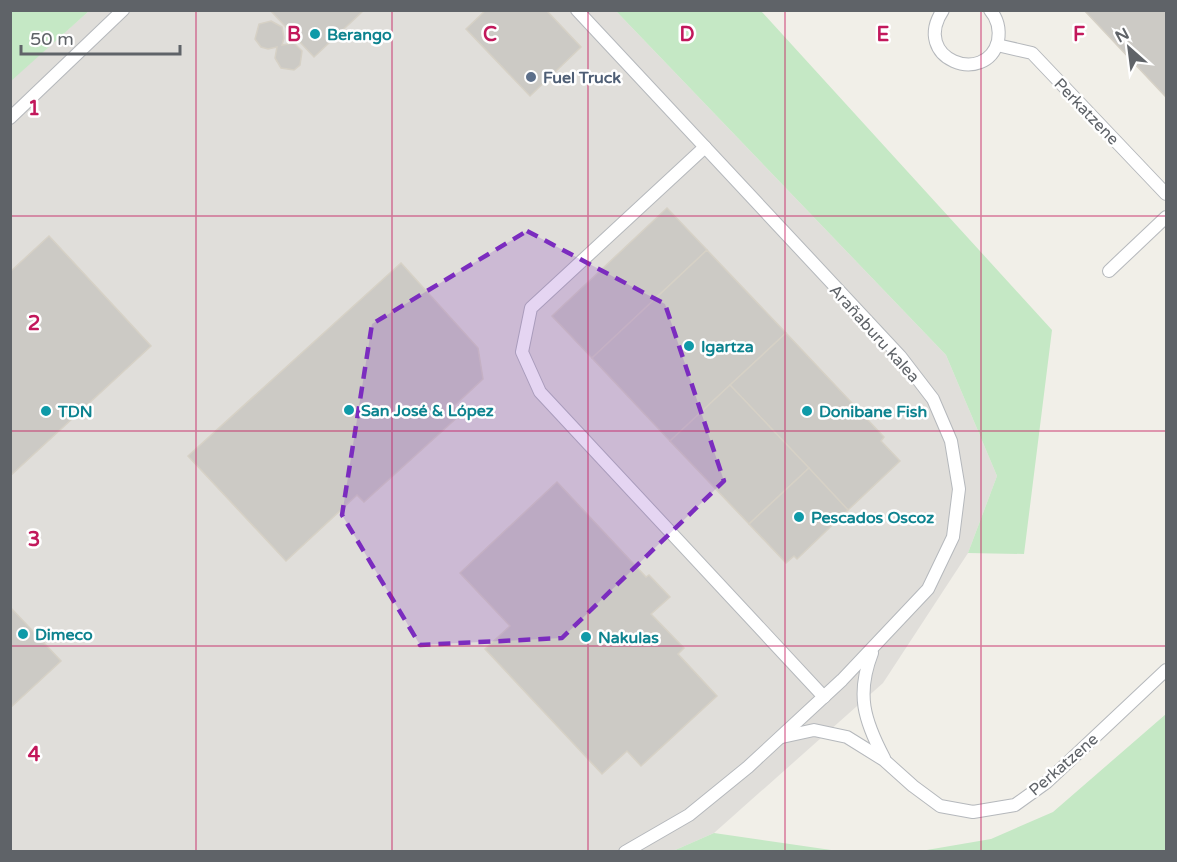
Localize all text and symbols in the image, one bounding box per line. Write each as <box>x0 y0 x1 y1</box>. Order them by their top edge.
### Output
scale bar <box>21 18 180 56</box>
north arrow <box>1099 18 1159 78</box>
text: B <box>287 23 301 47</box>
text: C <box>483 23 497 47</box>
text: D <box>679 23 695 47</box>
text: E <box>877 23 890 47</box>
text: F <box>1073 23 1085 47</box>
text: N <box>1112 24 1133 47</box>
place label: Berango <box>327 25 392 45</box>
marker: Berango <box>308 27 322 41</box>
text: 50 m <box>30 28 74 50</box>
place label: Fuel Truck <box>543 68 621 88</box>
marker: Fuel Truck <box>524 70 538 84</box>
street label: Perkatzene <box>1050 74 1123 149</box>
text: 1 <box>28 97 40 121</box>
street label: Arañaburu kalea <box>825 280 924 387</box>
text: 2 <box>28 312 40 336</box>
place label: Igartza <box>701 337 754 357</box>
marker: Igartza <box>682 339 696 353</box>
place label: San José & López <box>361 401 494 421</box>
place label: TDN <box>57 402 93 422</box>
place label: Donibane Fish <box>819 402 927 422</box>
marker: San José & López <box>342 403 356 417</box>
marker: TDN <box>39 404 53 418</box>
marker: Donibane Fish <box>800 404 814 418</box>
place label: Pescados Oscoz <box>811 508 934 528</box>
marker: Pescados Oscoz <box>792 510 806 524</box>
text: 3 <box>28 528 40 552</box>
place label: Dimeco <box>35 625 93 645</box>
marker: Dimeco <box>16 627 30 641</box>
place label: Nakulas <box>598 628 659 648</box>
marker: Nakulas <box>579 630 593 644</box>
street label: Perkatzene <box>1025 729 1102 800</box>
text: 4 <box>28 743 41 767</box>

